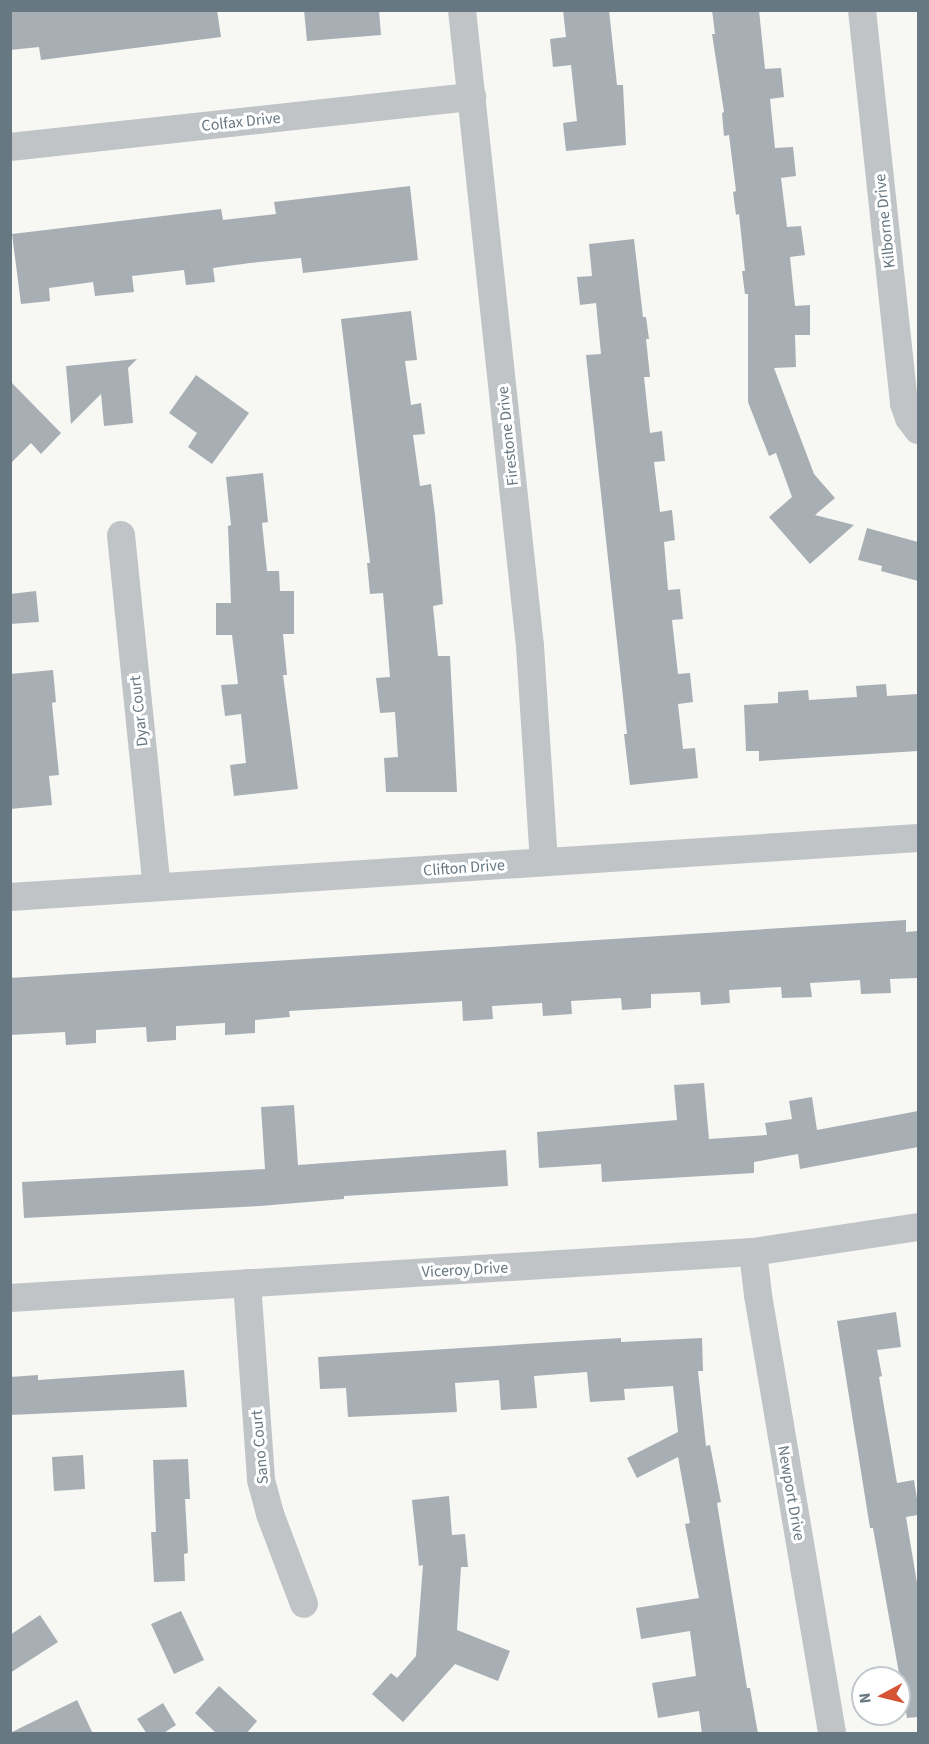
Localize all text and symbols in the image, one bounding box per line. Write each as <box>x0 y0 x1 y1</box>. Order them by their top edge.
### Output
street label: Colfax Drive <box>201 108 281 136</box>
street label: Kilborne Drive <box>870 173 900 269</box>
street label: Firestone Drive <box>493 385 523 487</box>
street label: Dyar Court <box>126 675 152 747</box>
street label: Clifton Drive <box>423 856 505 880</box>
street label: Viceroy Drive <box>421 1258 509 1282</box>
street label: Sano Court <box>247 1409 273 1485</box>
street label: Newport Drive <box>773 1444 809 1542</box>
north arrow <box>851 1666 911 1726</box>
text: N <box>854 1691 877 1705</box>

